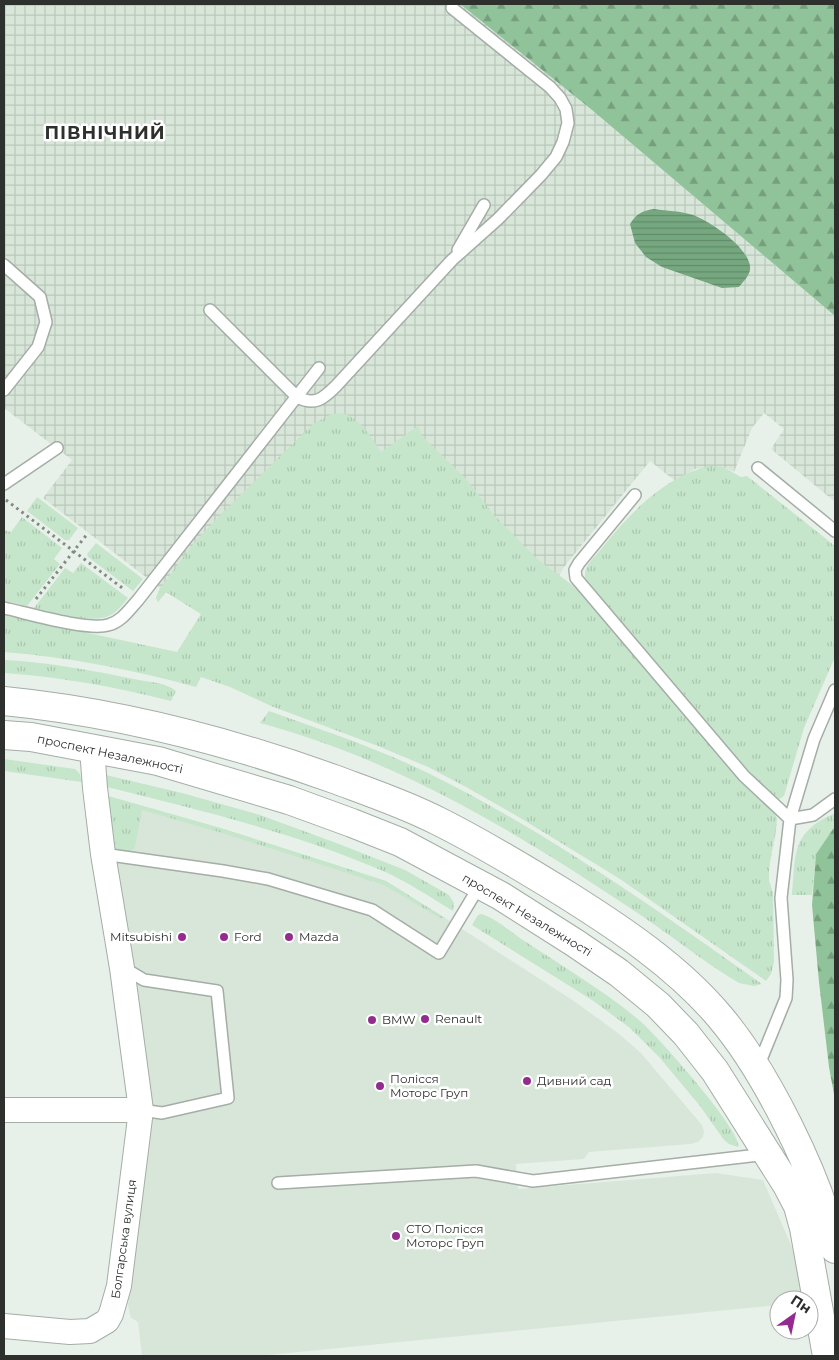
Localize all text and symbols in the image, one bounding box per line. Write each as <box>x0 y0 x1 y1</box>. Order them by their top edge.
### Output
district label: ПІВНІЧНИЙ <box>44 122 166 144</box>
street label: проспект Незалежності <box>36 731 184 776</box>
street label: проспект Незалежності <box>460 870 595 959</box>
place label: Mitsubishi <box>110 929 172 944</box>
place label: Ford <box>234 929 262 944</box>
place label: Mazda <box>299 929 339 944</box>
marker: Mitsubishi <box>176 931 188 943</box>
marker: Ford <box>218 931 230 943</box>
marker: Mazda <box>283 931 295 943</box>
place label: Renault <box>435 1011 482 1026</box>
place label: BMW <box>382 1012 416 1027</box>
marker: Renault <box>419 1013 431 1025</box>
marker: BMW <box>366 1014 378 1026</box>
place label: Полісся Моторс Груп <box>390 1071 468 1100</box>
place label: Дивний сад <box>537 1073 612 1088</box>
marker: Дивний сад <box>521 1075 533 1087</box>
marker: Полісся Моторс Груп <box>374 1080 386 1092</box>
street label: Болгарська вулиця <box>108 1178 139 1300</box>
place label: СТО Полісся Моторс Груп <box>406 1221 484 1250</box>
marker: СТО Полісся Моторс Груп <box>390 1230 402 1242</box>
north arrow <box>769 1290 819 1340</box>
text: Пн <box>787 1291 815 1317</box>

